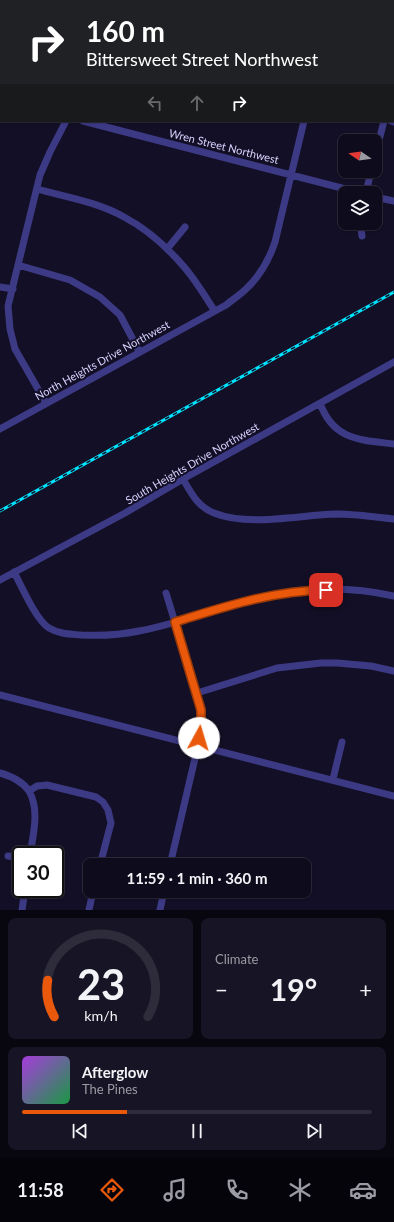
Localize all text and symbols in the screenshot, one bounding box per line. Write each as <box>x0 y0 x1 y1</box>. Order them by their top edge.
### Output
text: 160 m <box>86 14 165 48</box>
icon: right <box>20 16 72 68</box>
text: Bittersweet Street Northwest <box>86 48 318 70</box>
icon: left <box>144 92 166 114</box>
icon: ahead <box>186 92 208 114</box>
icon: right <box>228 92 250 114</box>
street label: Wren Street Northwest <box>168 126 280 166</box>
north arrow <box>338 134 382 178</box>
map controls <box>338 134 382 230</box>
button: layers <box>338 186 382 230</box>
street label: North Heights Drive Northwest <box>32 317 172 403</box>
street label: South Heights Drive Northwest <box>123 419 261 507</box>
pin <box>309 573 343 607</box>
icon: arrive <box>315 579 337 601</box>
position arrow <box>178 717 220 759</box>
speed limit sign: 30 <box>12 846 64 898</box>
text: 11:59 · 1 min · 360 m <box>127 869 267 887</box>
text: Climate <box>215 951 258 967</box>
text: 23 <box>76 958 125 1008</box>
text: 19° <box>270 971 317 1007</box>
text: − <box>215 976 228 1003</box>
text: + <box>359 976 372 1003</box>
text: km/h <box>84 1006 117 1023</box>
text: Afterglow <box>82 1063 148 1081</box>
text: The Pines <box>82 1081 138 1097</box>
icon: previous <box>69 1120 91 1142</box>
icon: pause <box>186 1120 208 1142</box>
icon: next <box>303 1120 325 1142</box>
icon: directions <box>98 1176 126 1204</box>
icon: music <box>161 1176 189 1204</box>
icon: phone <box>223 1176 251 1204</box>
icon: climate <box>286 1176 314 1204</box>
icon: car <box>349 1176 377 1204</box>
text: 11:58 <box>17 1179 64 1201</box>

